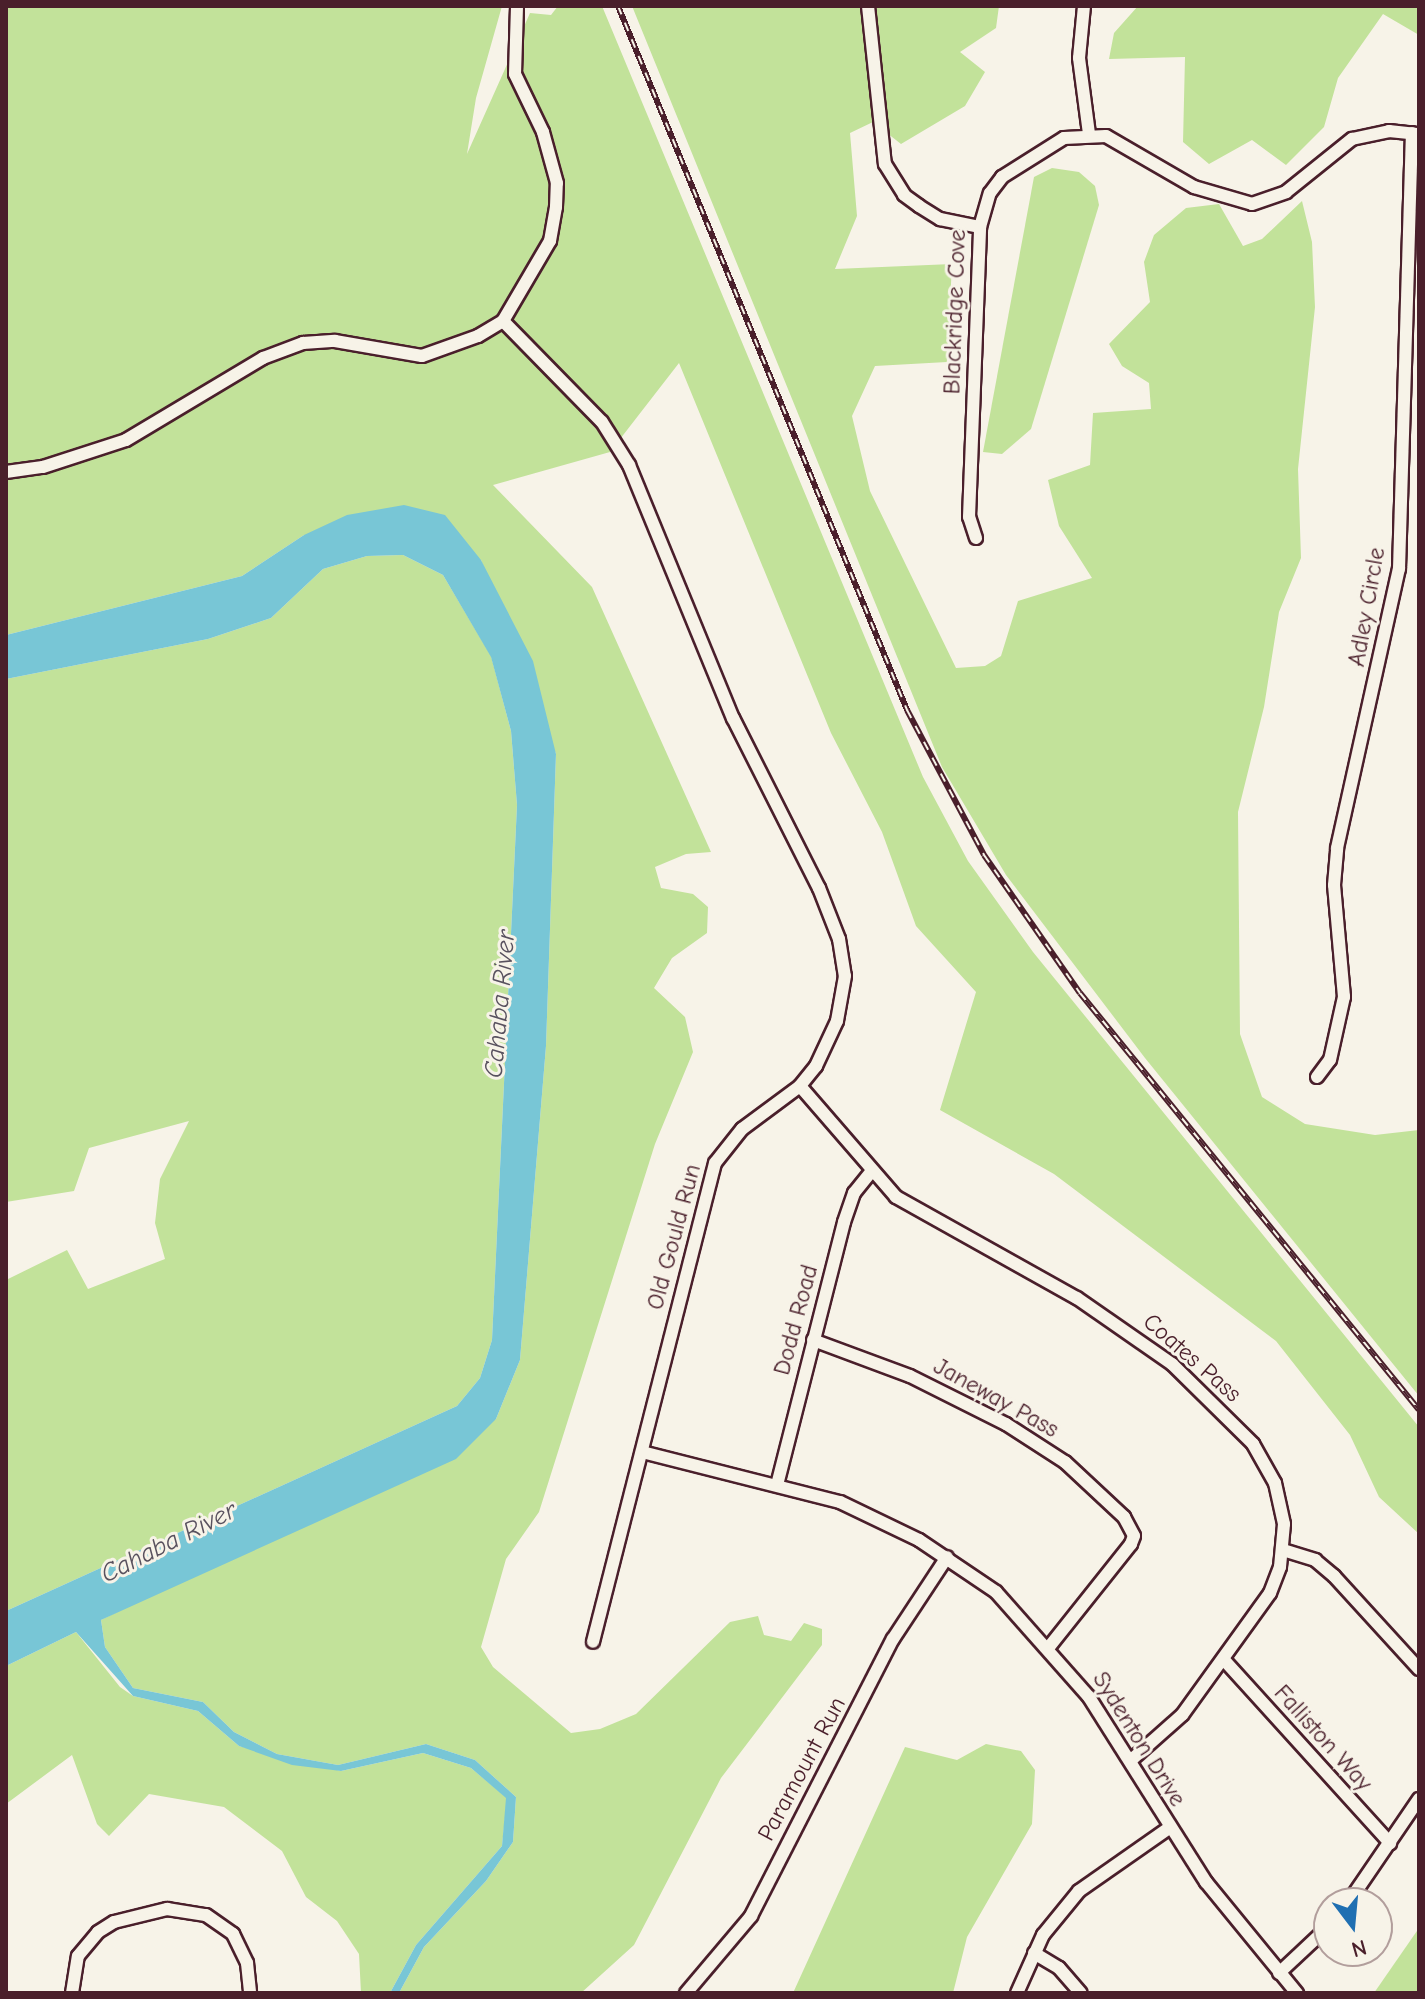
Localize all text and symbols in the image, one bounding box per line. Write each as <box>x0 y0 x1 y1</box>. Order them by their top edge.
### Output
street label: Blackridge Cove <box>938 229 972 395</box>
street label: Adley Circle <box>1342 545 1392 669</box>
water label: Cahaba River <box>479 929 523 1079</box>
street label: Old Gould Run <box>641 1161 707 1313</box>
street label: Dodd Road <box>767 1262 825 1378</box>
street label: Coates Pass <box>1137 1308 1247 1408</box>
street label: Janeway Pass <box>928 1352 1064 1444</box>
water label: Cahaba River <box>96 1495 242 1591</box>
street label: Sydenton Drive <box>1086 1666 1192 1812</box>
street label: Falliston Way <box>1268 1679 1378 1797</box>
street label: Paramount Run <box>752 1692 852 1846</box>
north arrow <box>1313 1887 1393 1967</box>
text: N <box>1349 1934 1370 1963</box>

